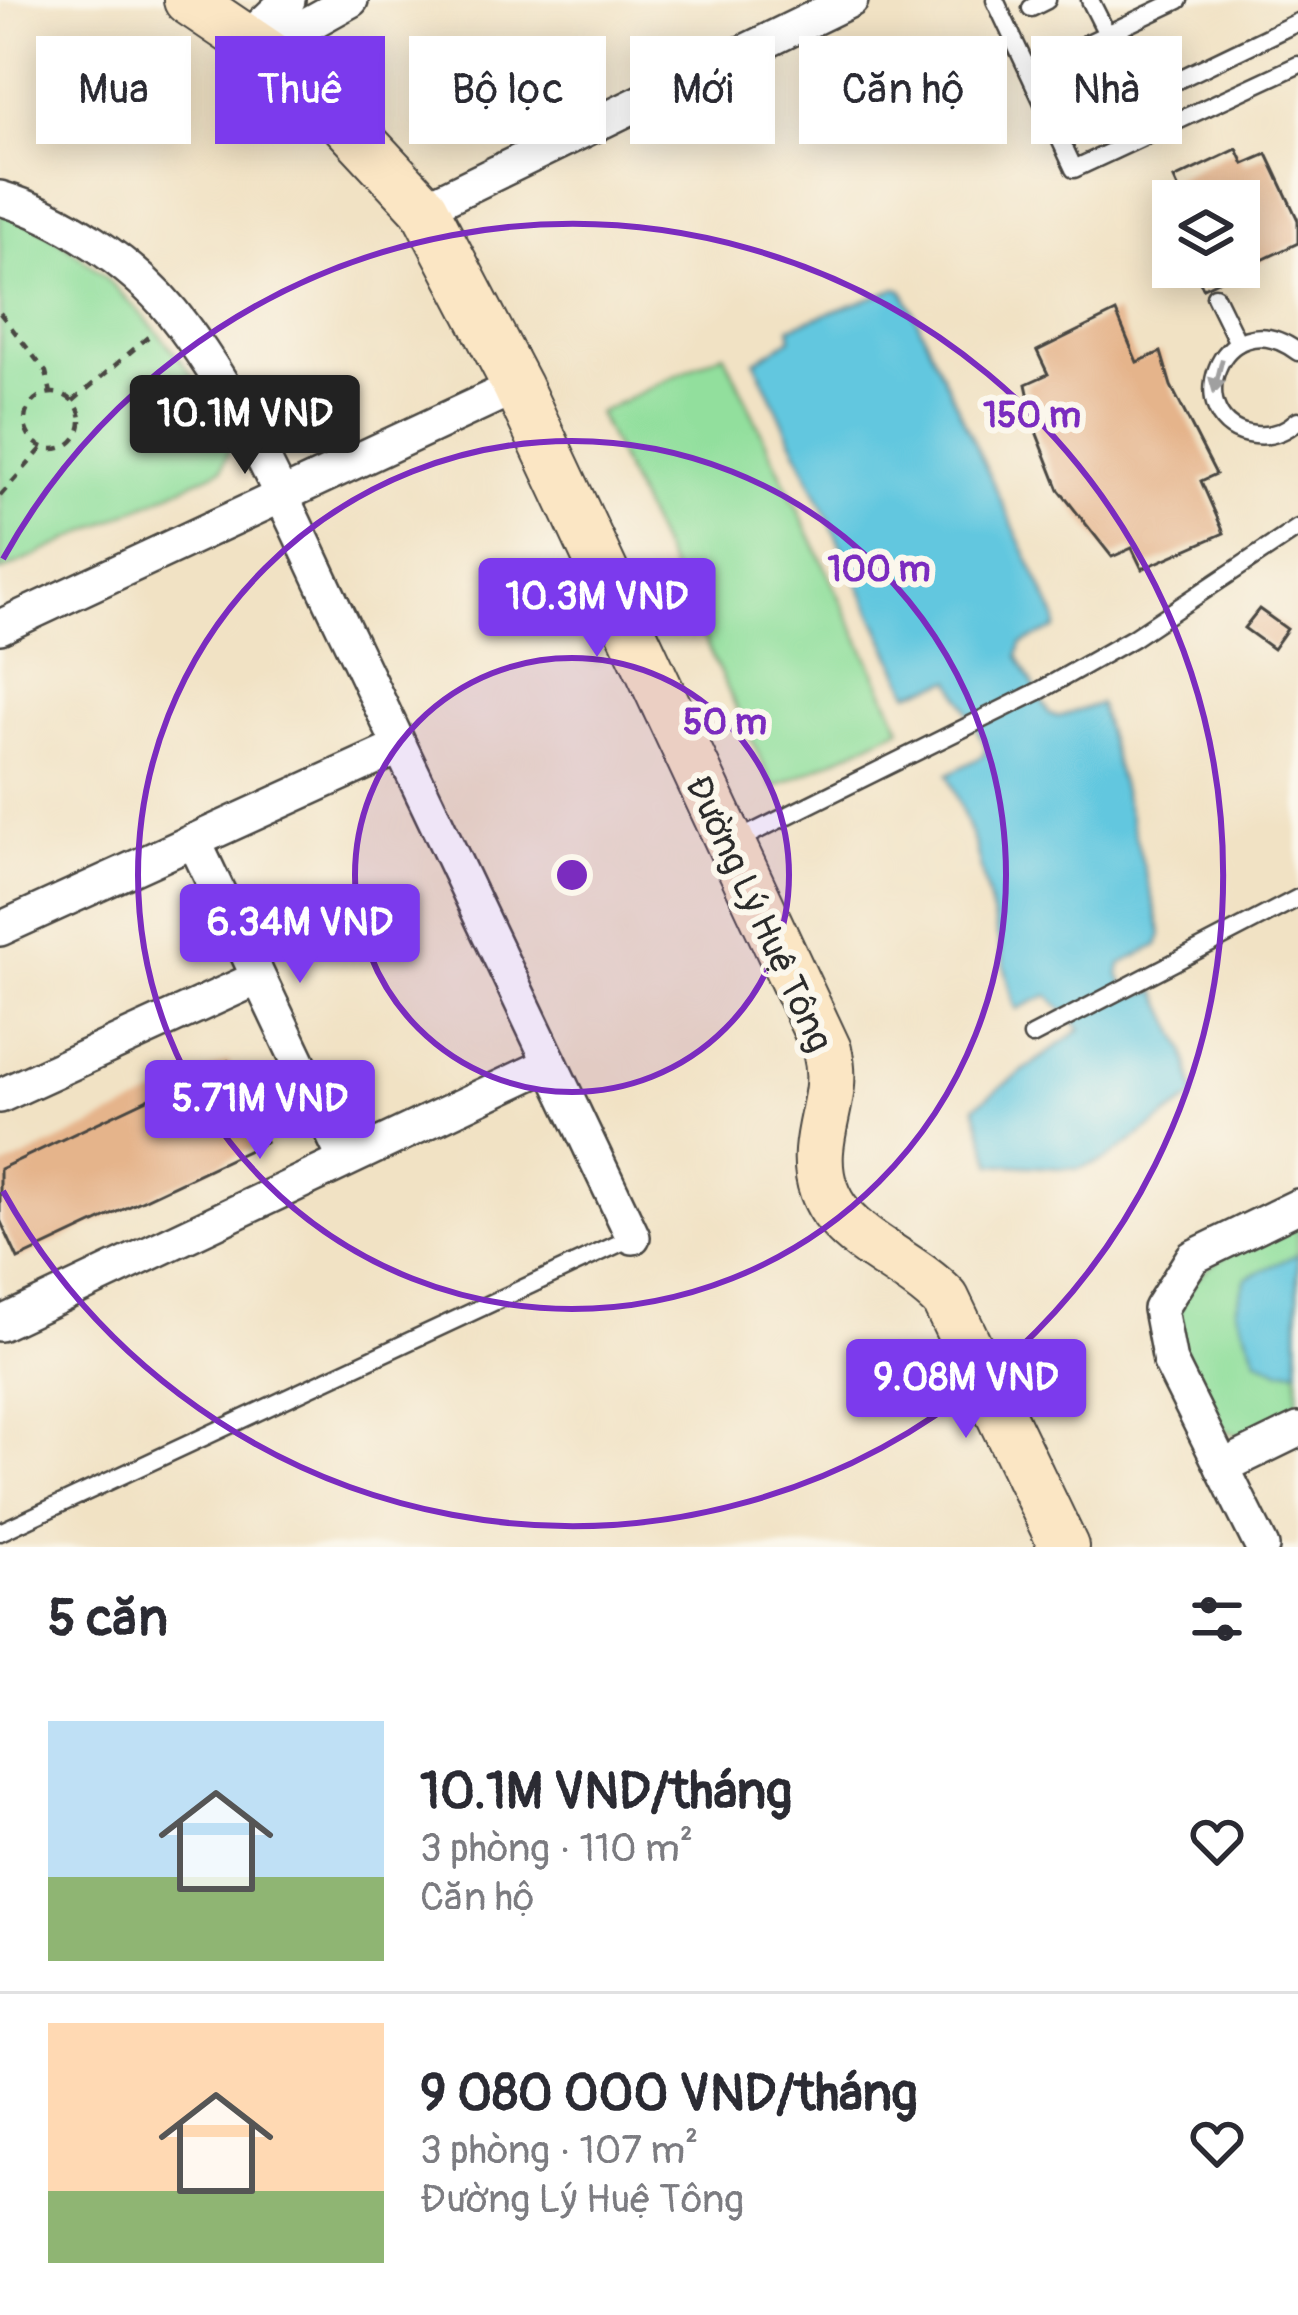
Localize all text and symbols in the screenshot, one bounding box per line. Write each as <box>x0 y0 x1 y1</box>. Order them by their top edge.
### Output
chip: Mua <box>36 36 191 144</box>
chip: Thuê <box>215 36 385 144</box>
chip: Bộ lọc <box>409 36 606 144</box>
chip: Mới <box>630 36 775 144</box>
chip: Căn hộ <box>799 36 1007 144</box>
chip: Nhà <box>1031 36 1182 144</box>
map controls <box>1152 180 1260 288</box>
button: layers <box>1152 180 1260 288</box>
one-way arrow <box>1208 358 1227 395</box>
pin: 10.1M VND <box>108 375 382 477</box>
text: 10.1M VND <box>157 389 333 438</box>
text: 150 m <box>983 393 1081 438</box>
text: 100 m <box>827 547 931 592</box>
pin: 10.3M VND <box>460 558 734 660</box>
text: 10.3M VND <box>506 572 688 621</box>
text: 50 m <box>683 700 767 745</box>
street label: Đường Lý Huệ Tông <box>675 769 842 1059</box>
centre of rings <box>551 854 593 896</box>
pin: 6.34M VND <box>163 884 437 986</box>
text: 6.34M VND <box>207 898 393 947</box>
pin: 5.71M VND <box>123 1060 397 1162</box>
text: 5.71M VND <box>172 1074 348 1123</box>
pin: 9.08M VND <box>829 1339 1103 1441</box>
text: 9.08M VND <box>873 1353 1059 1402</box>
icon: filters <box>1184 1586 1250 1652</box>
text: 5 căn <box>48 1587 168 1651</box>
text: 10.1M VND/tháng <box>420 1760 792 1824</box>
icon: home <box>144 1769 288 1913</box>
icon: heart <box>1184 1808 1250 1874</box>
text: 3 phòng · 110 m² <box>420 1824 693 1873</box>
text: Căn hộ <box>420 1873 534 1922</box>
text: 9 080 000 VND/tháng <box>420 2062 917 2126</box>
icon: home <box>144 2071 288 2215</box>
icon: heart <box>1184 2110 1250 2176</box>
text: 3 phòng · 107 m² <box>420 2126 698 2175</box>
text: Đường Lý Huệ Tông <box>420 2175 744 2224</box>

